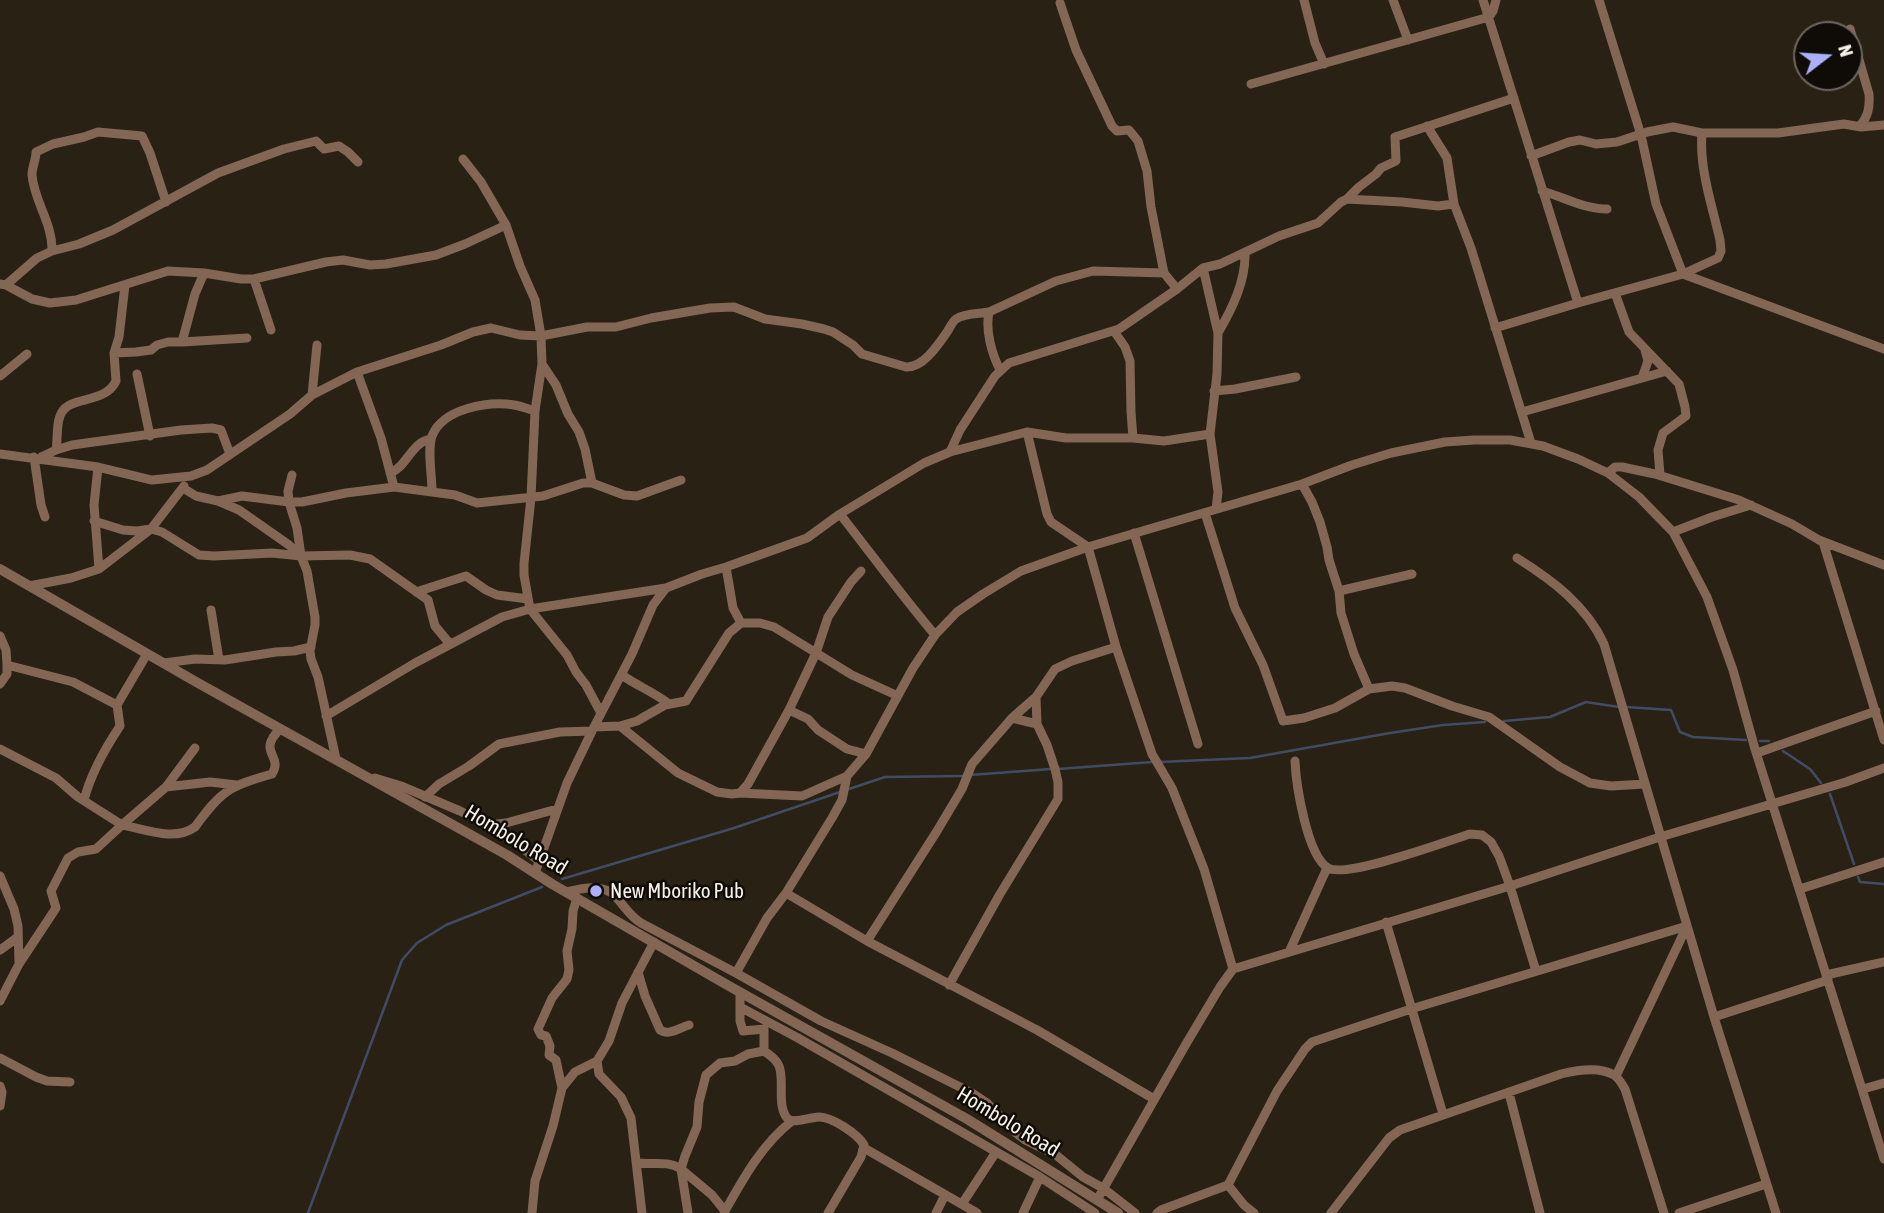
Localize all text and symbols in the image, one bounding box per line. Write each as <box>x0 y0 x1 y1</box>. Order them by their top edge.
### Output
north arrow <box>1793 21 1863 91</box>
text: N <box>1834 42 1858 59</box>
street label: Hombolo Road <box>460 800 572 880</box>
place label: New Mboriko Pub <box>610 878 744 904</box>
marker: New Mboriko Pub <box>588 883 604 899</box>
street label: Hombolo Road <box>952 1082 1064 1162</box>

